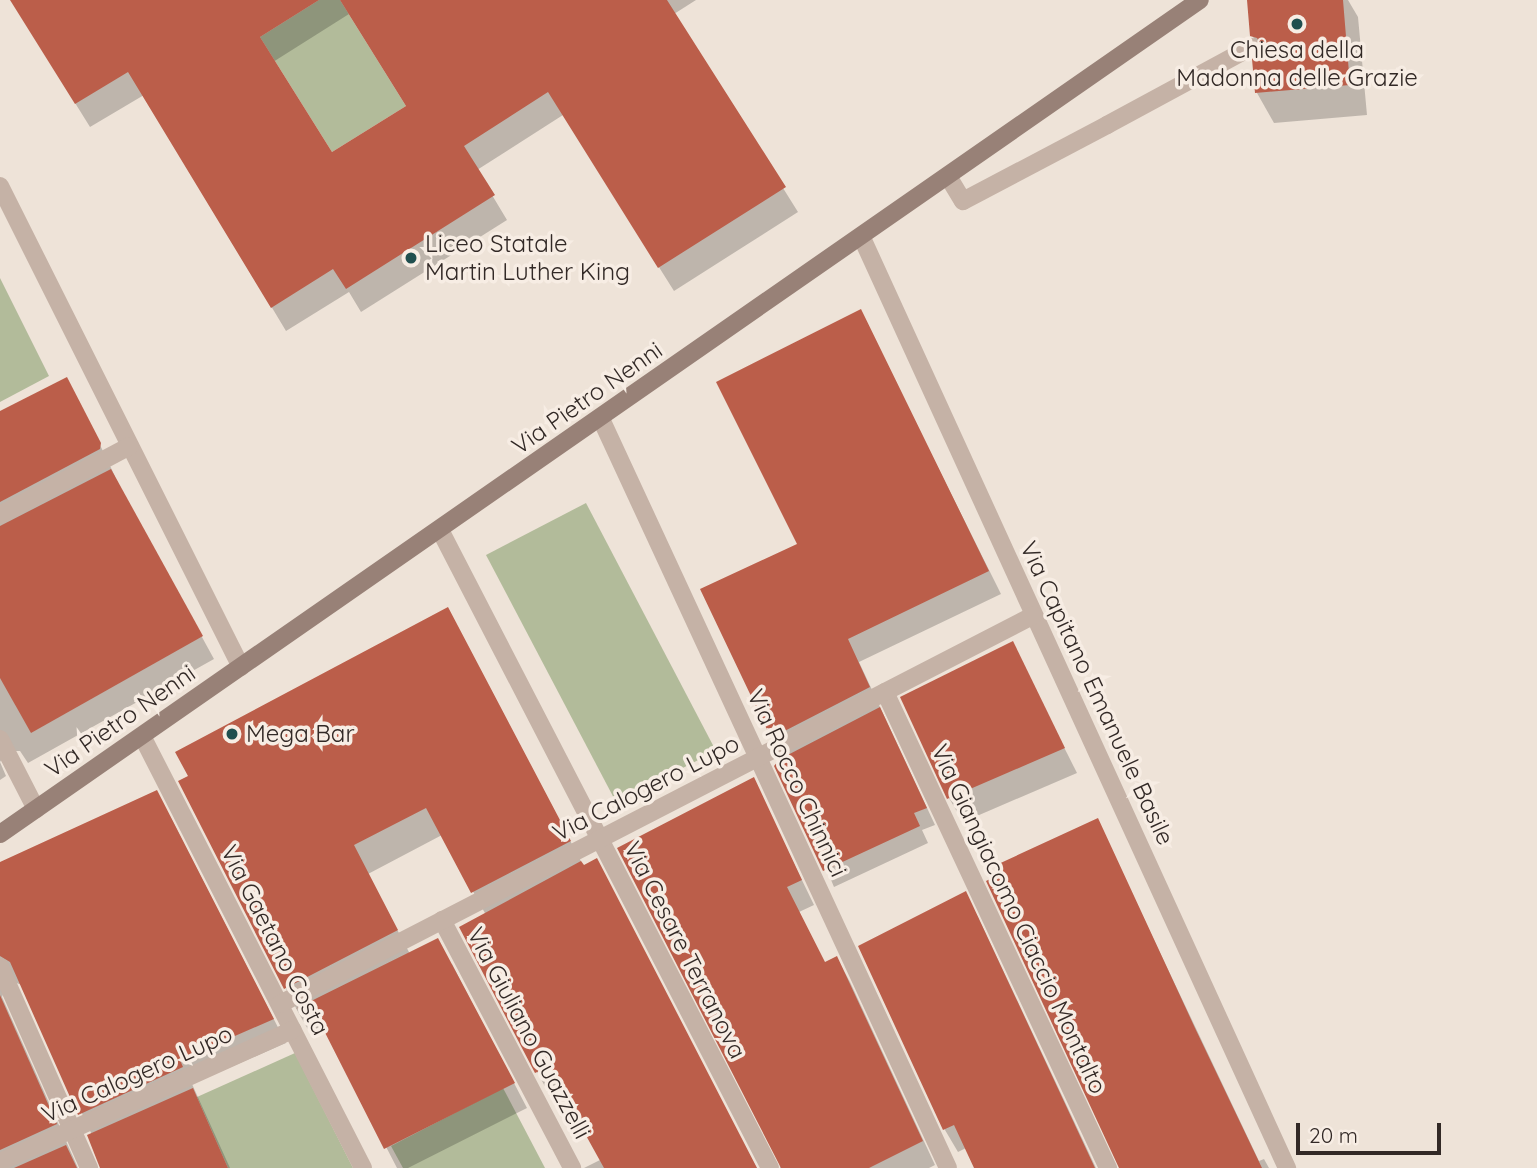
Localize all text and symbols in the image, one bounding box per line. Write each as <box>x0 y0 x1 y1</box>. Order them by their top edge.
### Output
marker: Chiesa della Madonna delle Grazie <box>1289 16 1305 32</box>
place label: Chiesa della Madonna delle Grazie <box>1176 36 1418 92</box>
place label: Liceo Statale Martin Luther King <box>425 230 630 286</box>
marker: Liceo Statale Martin Luther King <box>403 250 419 266</box>
street label: Via Pietro Nenni <box>506 335 668 461</box>
street label: Via Capitano Emanuele Basile <box>1014 537 1180 849</box>
street label: Via Pietro Nenni <box>39 658 201 784</box>
street label: Via Rocco Chinnici <box>741 685 853 881</box>
place label: Mega Bar <box>246 720 355 748</box>
marker: Mega Bar <box>224 726 240 742</box>
street label: Via Calogero Lupo <box>548 729 744 847</box>
street label: Via Giangiacomo Ciaccio Montalto <box>925 740 1113 1098</box>
street label: Via Cesare Terranova <box>618 837 752 1063</box>
street label: Via Gaetano Costa <box>215 840 335 1040</box>
street label: Via Giuliano Guazzelli <box>461 922 597 1144</box>
street label: Via Calogero Lupo <box>37 1019 237 1129</box>
scale bar <box>1299 1108 1444 1152</box>
text: 20 m <box>1309 1122 1358 1148</box>

